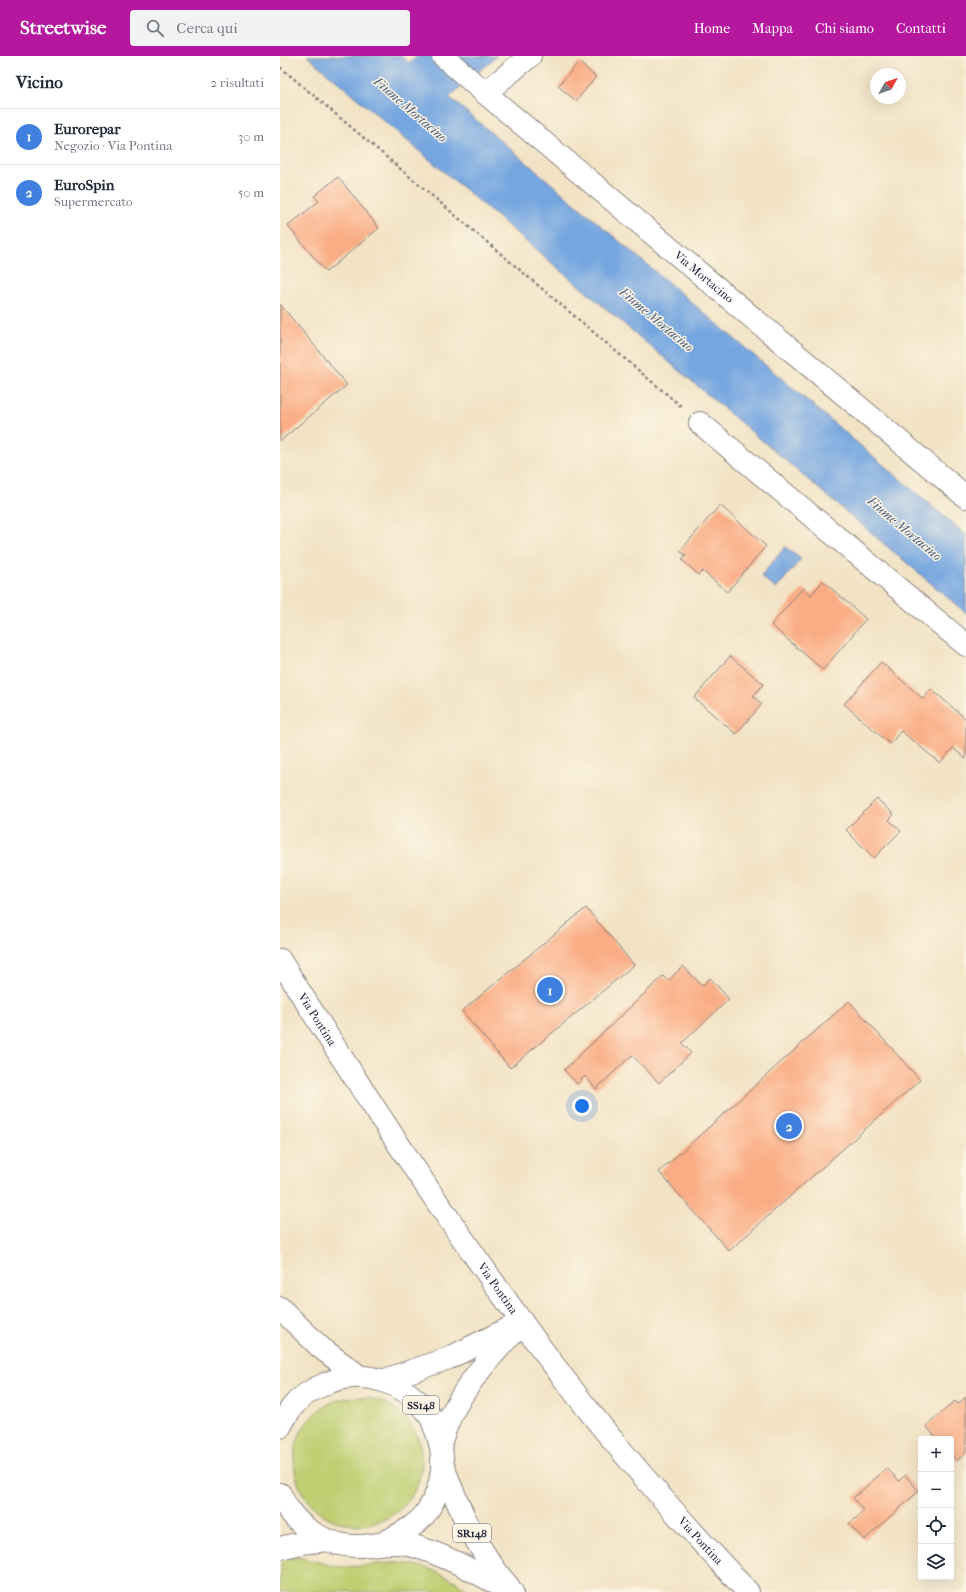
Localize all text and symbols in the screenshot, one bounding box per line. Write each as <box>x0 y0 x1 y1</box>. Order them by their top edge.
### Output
search box <box>130 10 410 46</box>
text: Streetwise <box>20 17 106 39</box>
icon: search <box>144 17 166 39</box>
text: Cerca qui <box>176 19 238 37</box>
text: Home <box>694 20 730 37</box>
text: Mappa <box>752 20 793 37</box>
text: Chi siamo <box>815 20 874 37</box>
text: Contatti <box>896 20 946 37</box>
north arrow <box>870 68 906 104</box>
text: Vicino <box>16 72 63 92</box>
water label: Fiume Mortacino <box>370 73 451 145</box>
text: 2 risultati <box>210 75 264 90</box>
text: Eurorepar <box>54 120 121 138</box>
text: 1 <box>27 129 31 144</box>
text: 30 m <box>238 129 264 144</box>
text: Negozio · Via Pontina <box>54 138 172 153</box>
text: EuroSpin <box>54 176 115 194</box>
text: 2 <box>26 185 32 200</box>
text: 50 m <box>238 185 264 200</box>
text: Supermercato <box>54 194 133 209</box>
street label: Via Mortacino <box>671 247 737 306</box>
water label: Fiume Mortacino <box>616 284 697 355</box>
water label: Fiume Mortacino <box>864 493 945 564</box>
pin: 1 <box>537 975 563 1005</box>
street label: Via Pontina <box>295 990 339 1049</box>
your location <box>572 1096 592 1116</box>
pin: 2 <box>776 1111 802 1141</box>
street label: Via Pontina <box>474 1259 521 1317</box>
road number: SS148 <box>403 1396 439 1414</box>
map controls <box>918 1436 954 1580</box>
button: + <box>918 1436 954 1472</box>
button: − <box>918 1472 954 1508</box>
button: locate <box>918 1508 954 1544</box>
street label: Via Pontina <box>675 1513 726 1568</box>
road number: SR148 <box>453 1524 491 1542</box>
button: layers <box>918 1544 954 1580</box>

